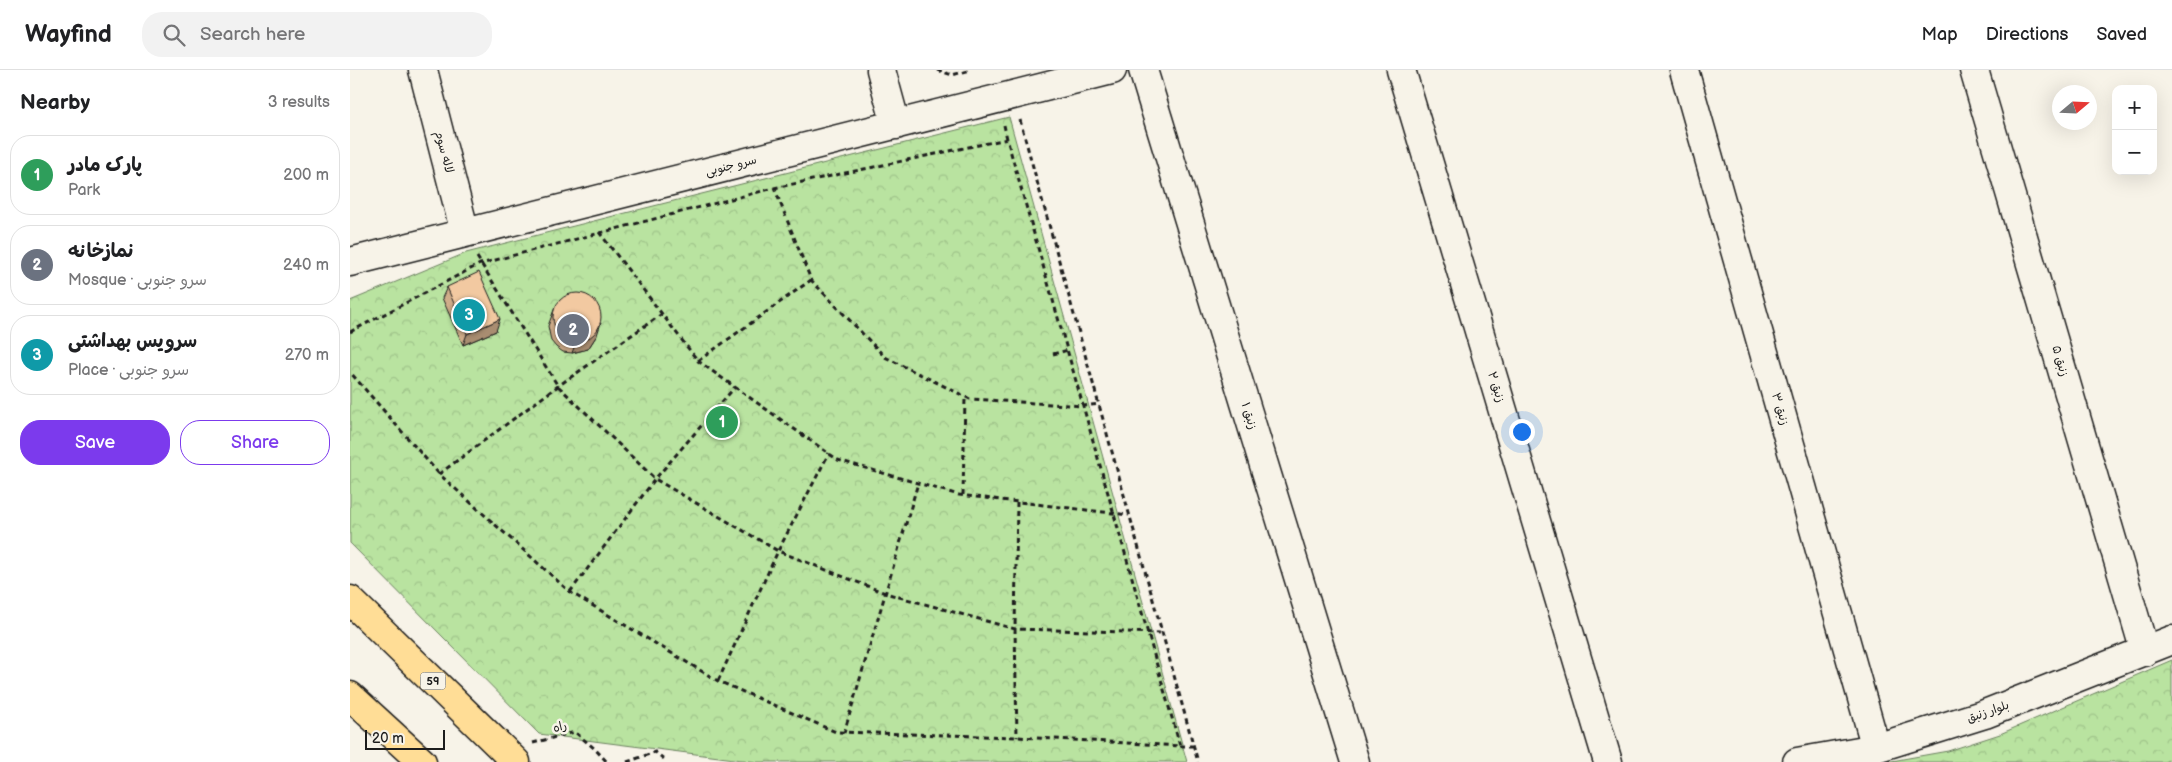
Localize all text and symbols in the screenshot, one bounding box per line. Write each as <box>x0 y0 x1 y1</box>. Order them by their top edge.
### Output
search box <box>142 12 492 57</box>
text: Wayfind <box>25 20 112 49</box>
icon: search <box>160 21 188 49</box>
text: Search here <box>200 23 305 46</box>
text: Map <box>1922 24 1958 45</box>
text: Directions <box>1986 24 2068 45</box>
text: Saved <box>2096 24 2147 45</box>
north arrow <box>2052 85 2097 130</box>
map controls <box>2112 85 2157 175</box>
button: + <box>2112 85 2157 130</box>
text: Nearby <box>20 90 90 115</box>
text: 3 results <box>268 93 330 112</box>
street label: لاله سوم <box>430 129 457 175</box>
button: − <box>2112 130 2157 175</box>
street label: سرو جنوبی <box>704 152 758 180</box>
text: پارک مادر <box>68 154 142 177</box>
text: 1 <box>34 166 40 185</box>
text: 200 m <box>283 166 329 185</box>
text: Park <box>68 181 100 200</box>
text: نمازخانه <box>68 240 133 263</box>
text: 2 <box>32 256 42 275</box>
text: 240 m <box>283 256 329 275</box>
text: Mosque · سرو جنوبی <box>68 271 207 290</box>
pin: 3 <box>453 296 485 334</box>
pin: 2 <box>557 311 589 349</box>
text: سرویس بهداشتی <box>68 330 197 353</box>
street label: زنبق ۵ <box>2048 344 2072 378</box>
text: 3 <box>32 346 42 365</box>
text: 270 m <box>285 346 329 365</box>
text: Place · سرو جنوبی <box>68 361 189 380</box>
street label: زنبق ۲ <box>1484 370 1508 404</box>
street label: زنبق ۳ <box>1768 391 1792 427</box>
street label: زنبق ۱ <box>1238 401 1260 431</box>
pin: 1 <box>706 403 738 441</box>
your location <box>1509 419 1535 445</box>
button: Save <box>20 420 170 465</box>
button: Share <box>180 420 330 465</box>
road number: 59 <box>420 672 446 690</box>
street label: بلوار زنبق <box>1965 698 2011 726</box>
street label: راه <box>551 718 569 736</box>
scale bar <box>365 727 445 750</box>
text: 20 m <box>372 730 404 747</box>

